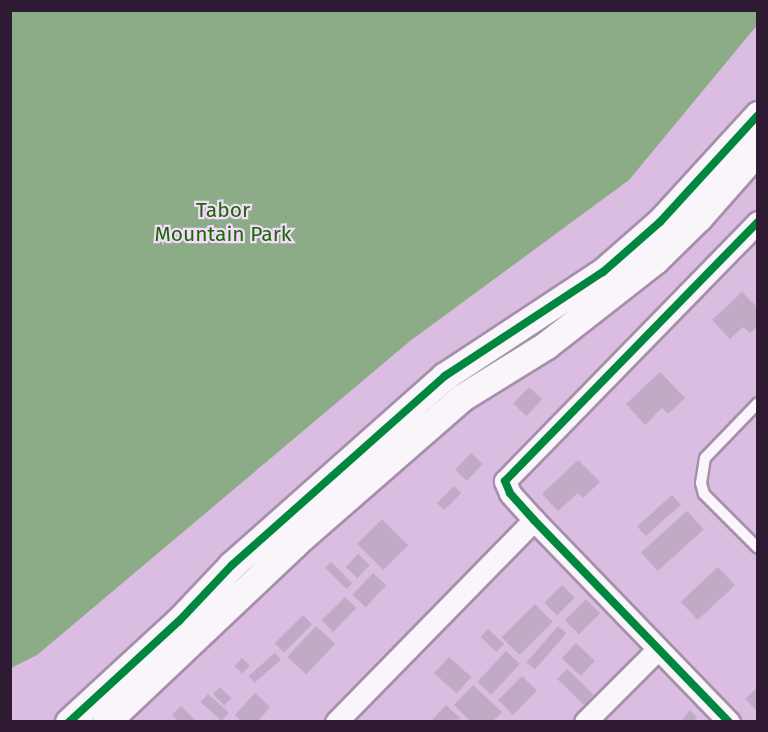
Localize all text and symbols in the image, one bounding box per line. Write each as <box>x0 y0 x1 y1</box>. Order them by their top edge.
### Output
park label: Tabor Mountain Park <box>154 197 292 247</box>

